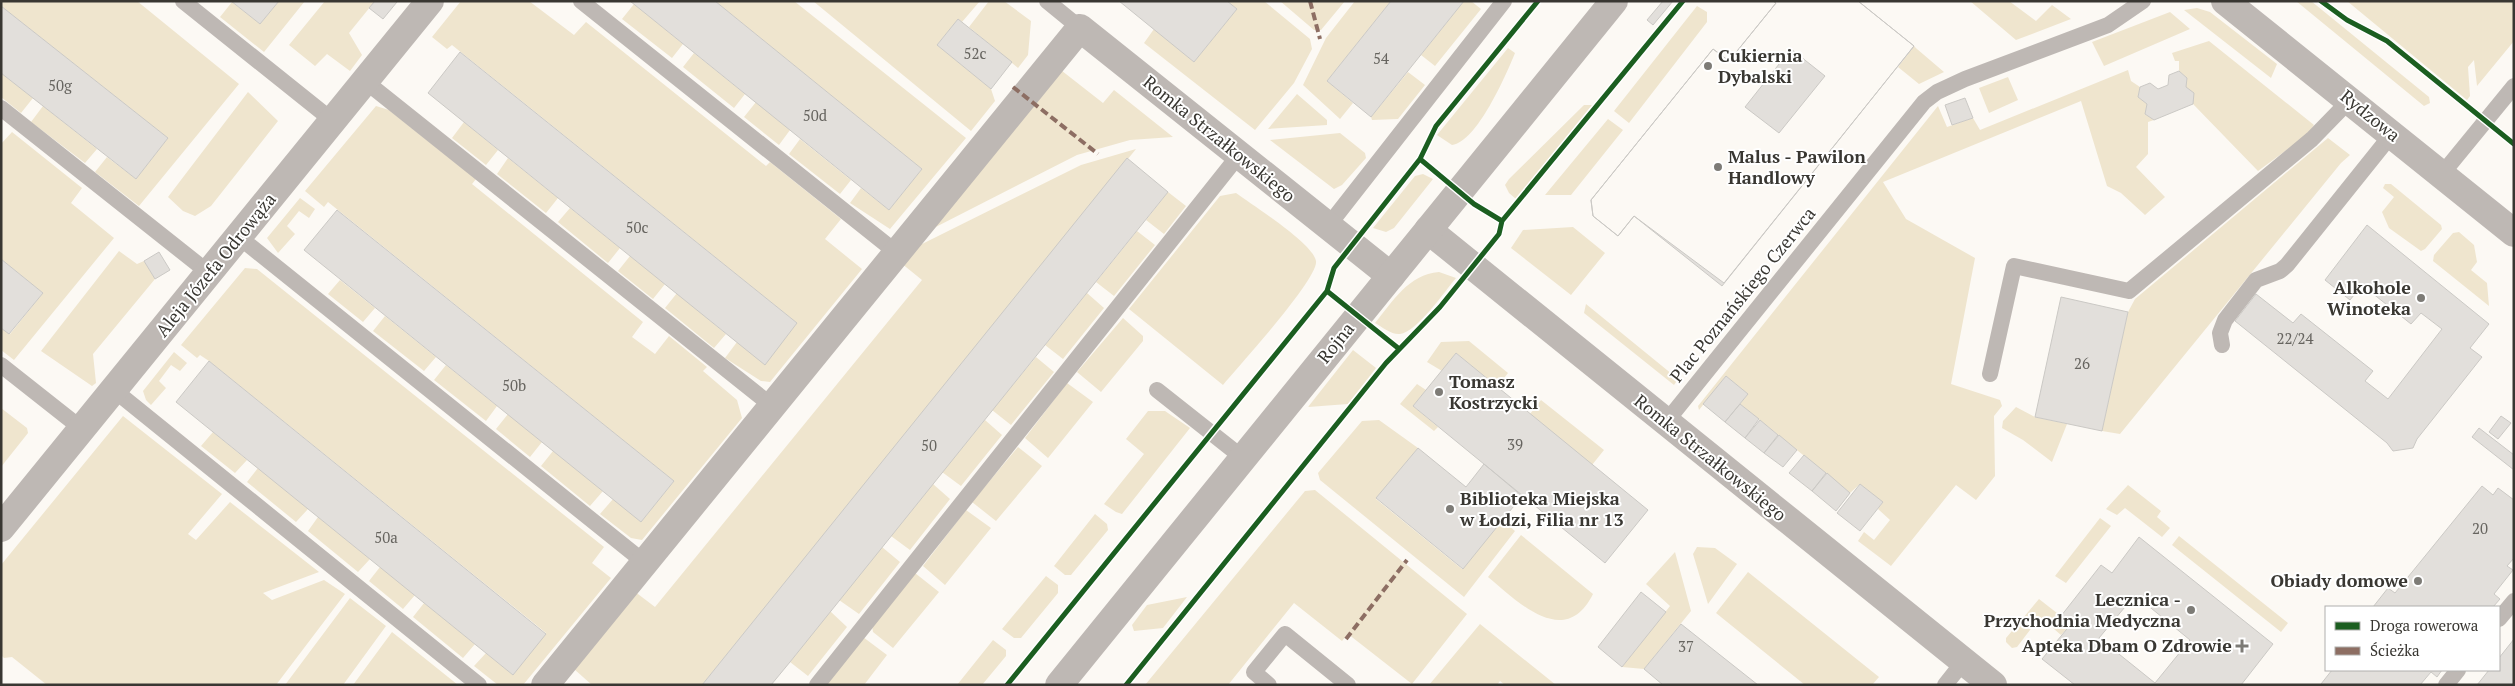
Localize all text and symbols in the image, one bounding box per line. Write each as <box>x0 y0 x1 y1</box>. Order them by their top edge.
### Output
house number: 52c <box>964 43 986 63</box>
place label: Cukiernia Dybalski <box>1718 43 1802 88</box>
house number: 54 <box>1373 48 1389 68</box>
marker: Cukiernia Dybalski <box>1702 60 1714 72</box>
street label: Romka Strzałkowskiego <box>1139 69 1301 207</box>
house number: 50g <box>48 75 73 95</box>
street label: Rydzowa <box>2336 84 2406 147</box>
house number: 50d <box>803 105 827 125</box>
place label: Malus - Pawilon Handlowy <box>1728 144 1866 189</box>
marker: Malus - Pawilon Handlowy <box>1712 161 1724 173</box>
street label: Aleja Józefa Odrowąża <box>150 187 281 341</box>
street label: Plac Poznańskiego Czerwca <box>1664 202 1820 387</box>
house number: 50c <box>626 217 648 237</box>
place label: Alkohole Winoteka <box>2327 275 2411 320</box>
marker: Alkohole Winoteka <box>2415 292 2427 304</box>
street label: Rojna <box>1311 317 1359 368</box>
house number: 22/24 <box>2276 328 2314 348</box>
house number: 26 <box>2074 353 2090 373</box>
place label: Tomasz Kostrzycki <box>1449 369 1538 414</box>
house number: 50b <box>502 375 526 395</box>
marker: Tomasz Kostrzycki <box>1433 386 1445 398</box>
street label: Romka Strzałkowskiego <box>1630 388 1792 526</box>
house number: 39 <box>1507 434 1523 454</box>
house number: 50 <box>921 435 937 455</box>
place label: Biblioteka Miejska w Łodzi, Filia nr 13 <box>1459 486 1624 531</box>
marker: Biblioteka Miejska w Łodzi, Filia nr 13 <box>1444 503 1456 515</box>
house number: 20 <box>2472 518 2488 538</box>
house number: 50a <box>374 527 398 547</box>
place label: Obiady domowe <box>2271 568 2408 592</box>
marker: Obiady domowe <box>2412 575 2424 587</box>
place label: Lecznica - Przychodnia Medyczna <box>1984 587 2181 632</box>
marker: Lecznica - Przychodnia Medyczna <box>2185 604 2197 616</box>
legend <box>2325 606 2500 671</box>
text: Droga rowerowa <box>2370 615 2479 635</box>
place label: Apteka Dbam O Zdrowie <box>2022 633 2232 657</box>
house number: 37 <box>1678 636 1694 656</box>
marker: Apteka Dbam O Zdrowie <box>2236 640 2248 652</box>
text: Ścieżka <box>2370 640 2420 660</box>

